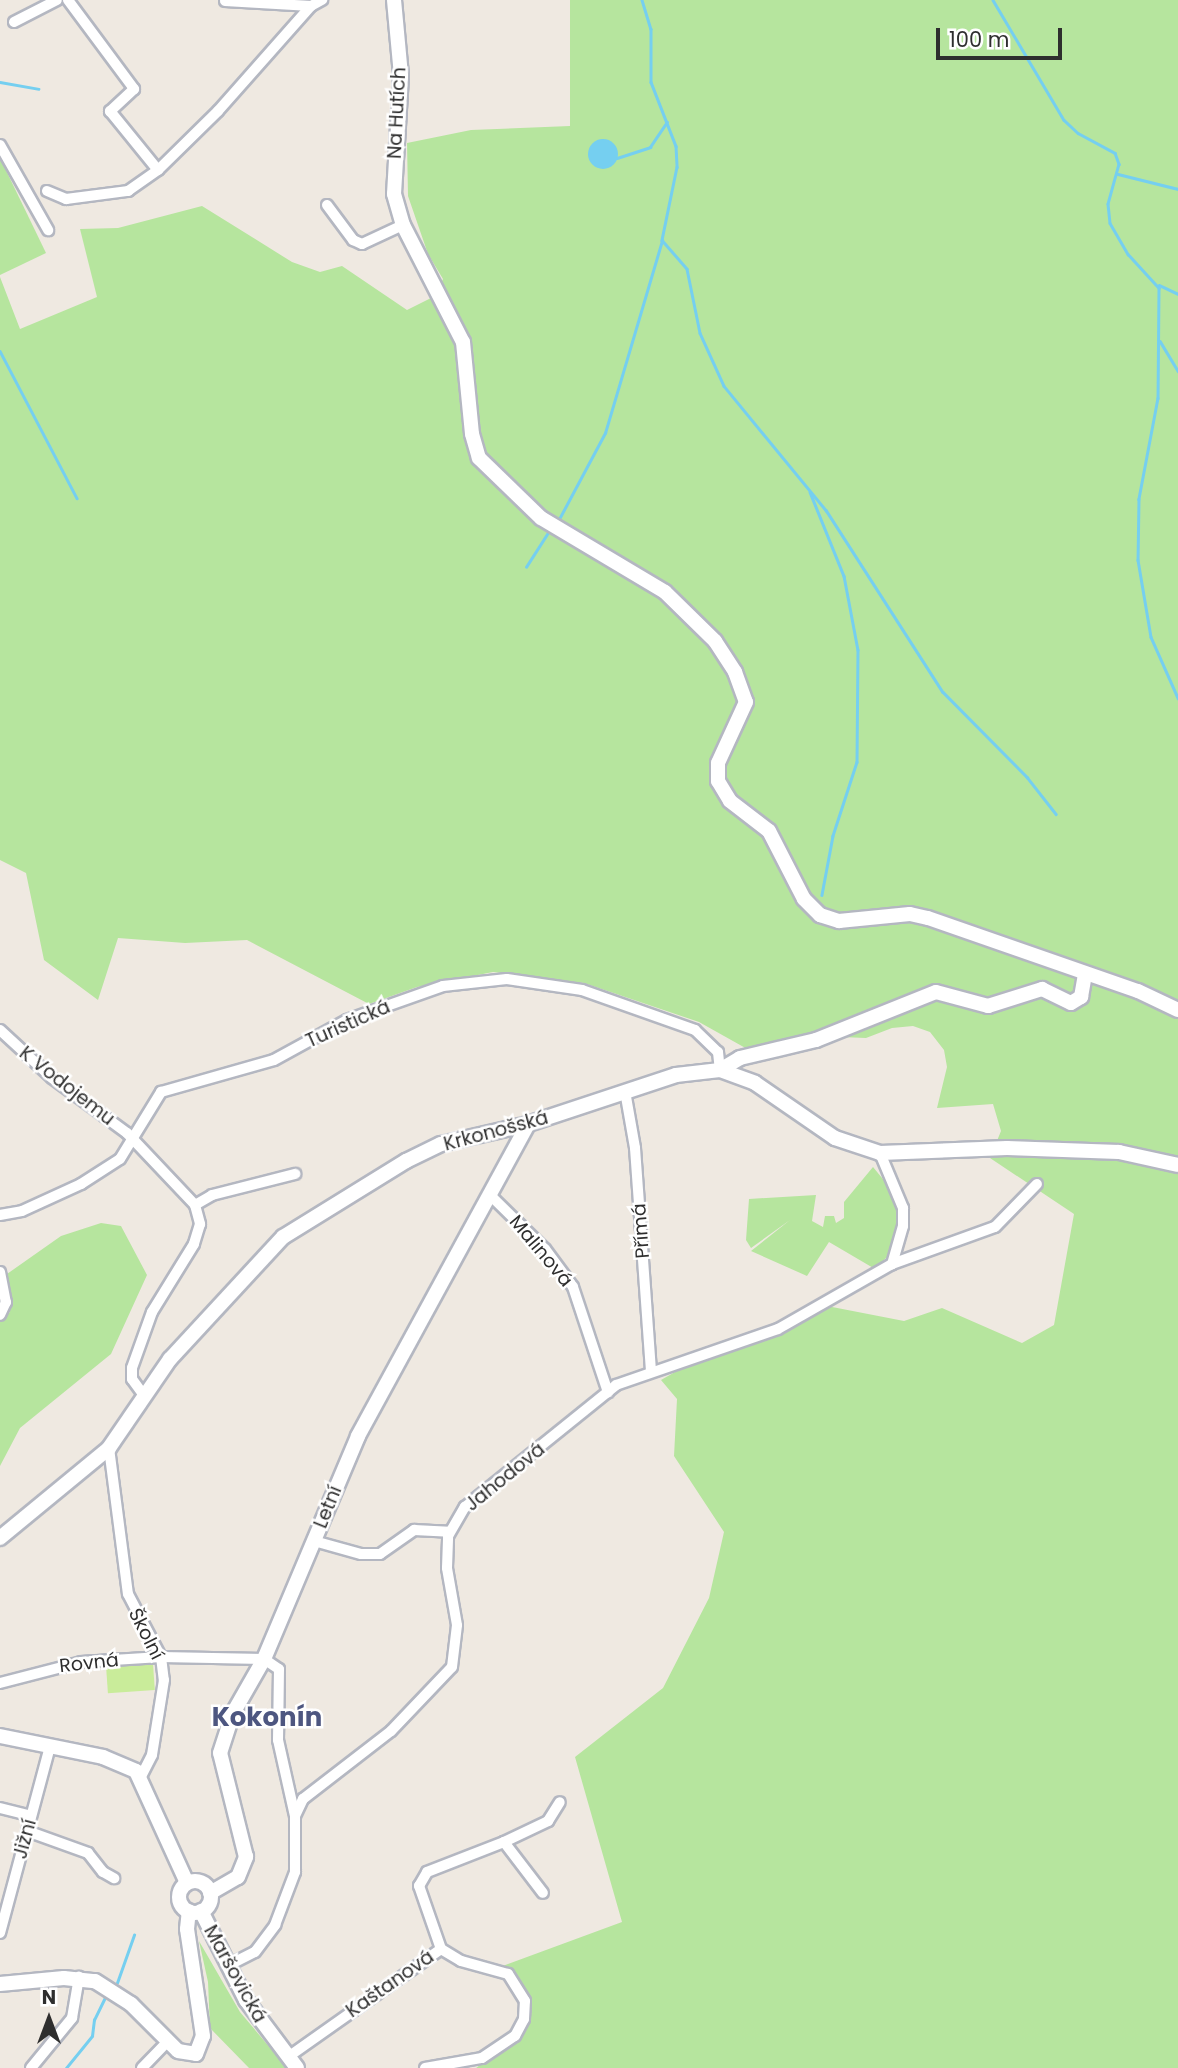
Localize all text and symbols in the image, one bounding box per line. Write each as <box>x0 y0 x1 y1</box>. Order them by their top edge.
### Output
scale bar <box>940 14 1066 58</box>
text: 100 m <box>949 25 1009 54</box>
street label: Na Hutích <box>383 67 411 159</box>
street label: Turistická <box>302 995 394 1053</box>
street label: K Vodojemu <box>15 1042 119 1130</box>
street label: Krkonošská <box>441 1106 551 1156</box>
street label: Přímá <box>628 1203 654 1259</box>
street label: Malinová <box>505 1211 577 1291</box>
street label: Jahodová <box>461 1438 549 1516</box>
street label: Letní <box>309 1482 347 1532</box>
street label: Školní <box>123 1604 169 1664</box>
street label: Rovná <box>58 1649 120 1677</box>
district label: Kokonín <box>212 1702 322 1734</box>
street label: Jižní <box>9 1817 41 1861</box>
street label: Maršovická <box>199 1921 271 2027</box>
street label: Kaštanová <box>342 1945 438 2023</box>
north arrow <box>14 1984 84 2054</box>
text: N <box>42 1984 56 2011</box>

